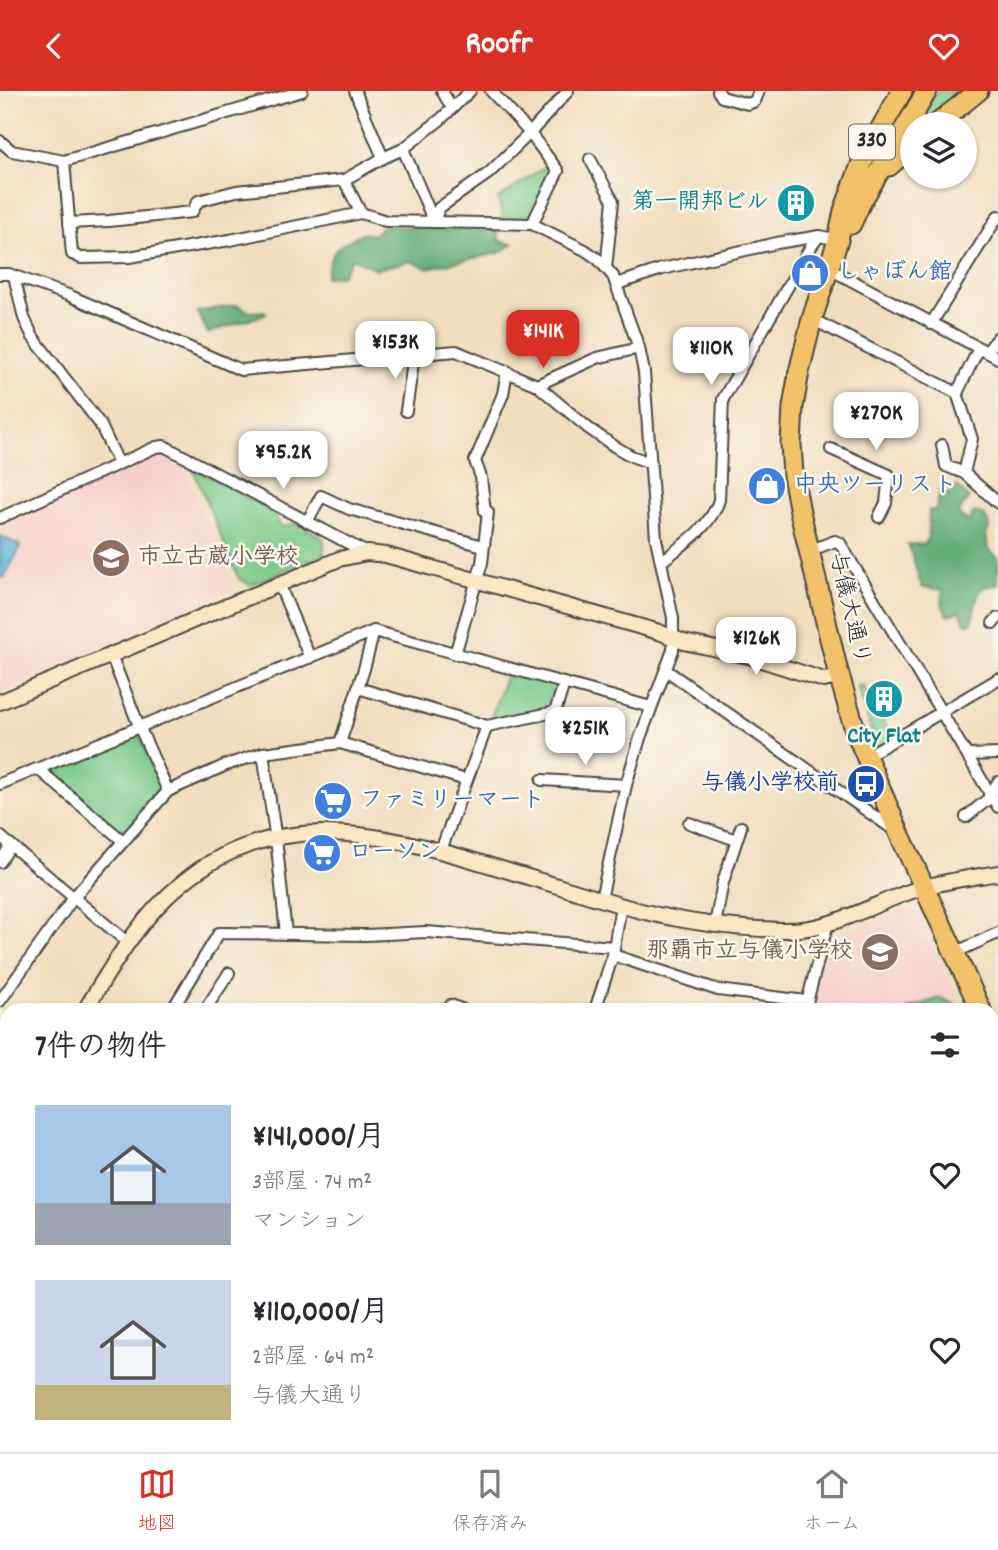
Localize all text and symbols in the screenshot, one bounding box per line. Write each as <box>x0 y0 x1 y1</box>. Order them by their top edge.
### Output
text: Roofr <box>465 23 533 69</box>
icon: back <box>35 27 73 65</box>
icon: heart <box>925 27 963 65</box>
map controls <box>900 112 977 189</box>
button: layers <box>900 112 977 189</box>
road number: 330 <box>849 125 895 159</box>
building icon: 第一開邦ビル <box>775 182 817 224</box>
place label: 第一開邦ビル <box>631 187 769 220</box>
shop icon: しゃぼん館 <box>789 252 831 294</box>
place label: しゃぼん館 <box>837 257 952 290</box>
pin: ¥141K <box>494 310 592 370</box>
text: ¥141K <box>522 316 564 349</box>
pin: ¥153K <box>346 321 444 381</box>
text: ¥153K <box>371 327 419 360</box>
pin: ¥110K <box>662 327 760 387</box>
text: ¥110K <box>689 333 733 366</box>
pin: ¥270K <box>827 393 925 452</box>
text: ¥270K <box>849 398 903 431</box>
pin: ¥95.2K <box>226 431 340 491</box>
text: ¥95.2K <box>255 437 311 470</box>
shop icon: 中央ツーリスト <box>746 465 788 507</box>
place label: 中央ツーリスト <box>794 470 957 503</box>
school or university icon: 市立古蔵小学校 <box>90 537 132 579</box>
place label: 市立古蔵小学校 <box>138 542 299 575</box>
street label: 与儀大通り <box>819 549 877 669</box>
pin: ¥126K <box>707 617 805 677</box>
text: ¥126K <box>732 623 780 656</box>
building icon: City Flat <box>863 678 905 720</box>
pin: ¥251K <box>536 707 634 767</box>
text: ¥251K <box>561 713 609 746</box>
place label: City Flat <box>847 721 921 754</box>
bus stop icon: 与儀小学校前 <box>845 763 887 805</box>
place label: 与儀小学校前 <box>701 768 839 801</box>
supermarket icon: ファミリーマート <box>312 780 354 822</box>
place label: ファミリーマート <box>360 785 545 818</box>
supermarket icon: ローソン <box>301 832 343 874</box>
place label: ローソン <box>349 837 441 870</box>
school or university icon: 那覇市立与儀小学校 <box>859 931 901 973</box>
place label: 那覇市立与儀小学校 <box>646 936 853 969</box>
icon: filters <box>926 1026 964 1064</box>
text: 7件の物件 <box>35 1028 167 1071</box>
text: ¥141,000/月 <box>252 1118 385 1161</box>
icon: home <box>91 1133 175 1217</box>
icon: heart <box>926 1156 964 1194</box>
text: 3部屋 · 74 m² <box>252 1167 372 1200</box>
text: マンション <box>252 1206 366 1239</box>
text: ¥110,000/月 <box>252 1293 389 1336</box>
icon: home <box>91 1308 175 1392</box>
icon: heart <box>926 1331 964 1369</box>
text: 2部屋 · 64 m² <box>252 1342 374 1375</box>
text: 与儀大通り <box>252 1381 367 1414</box>
tab: 地図 <box>138 1465 176 1539</box>
tab: 保存済み <box>452 1465 528 1539</box>
tab: ホーム <box>804 1465 860 1539</box>

